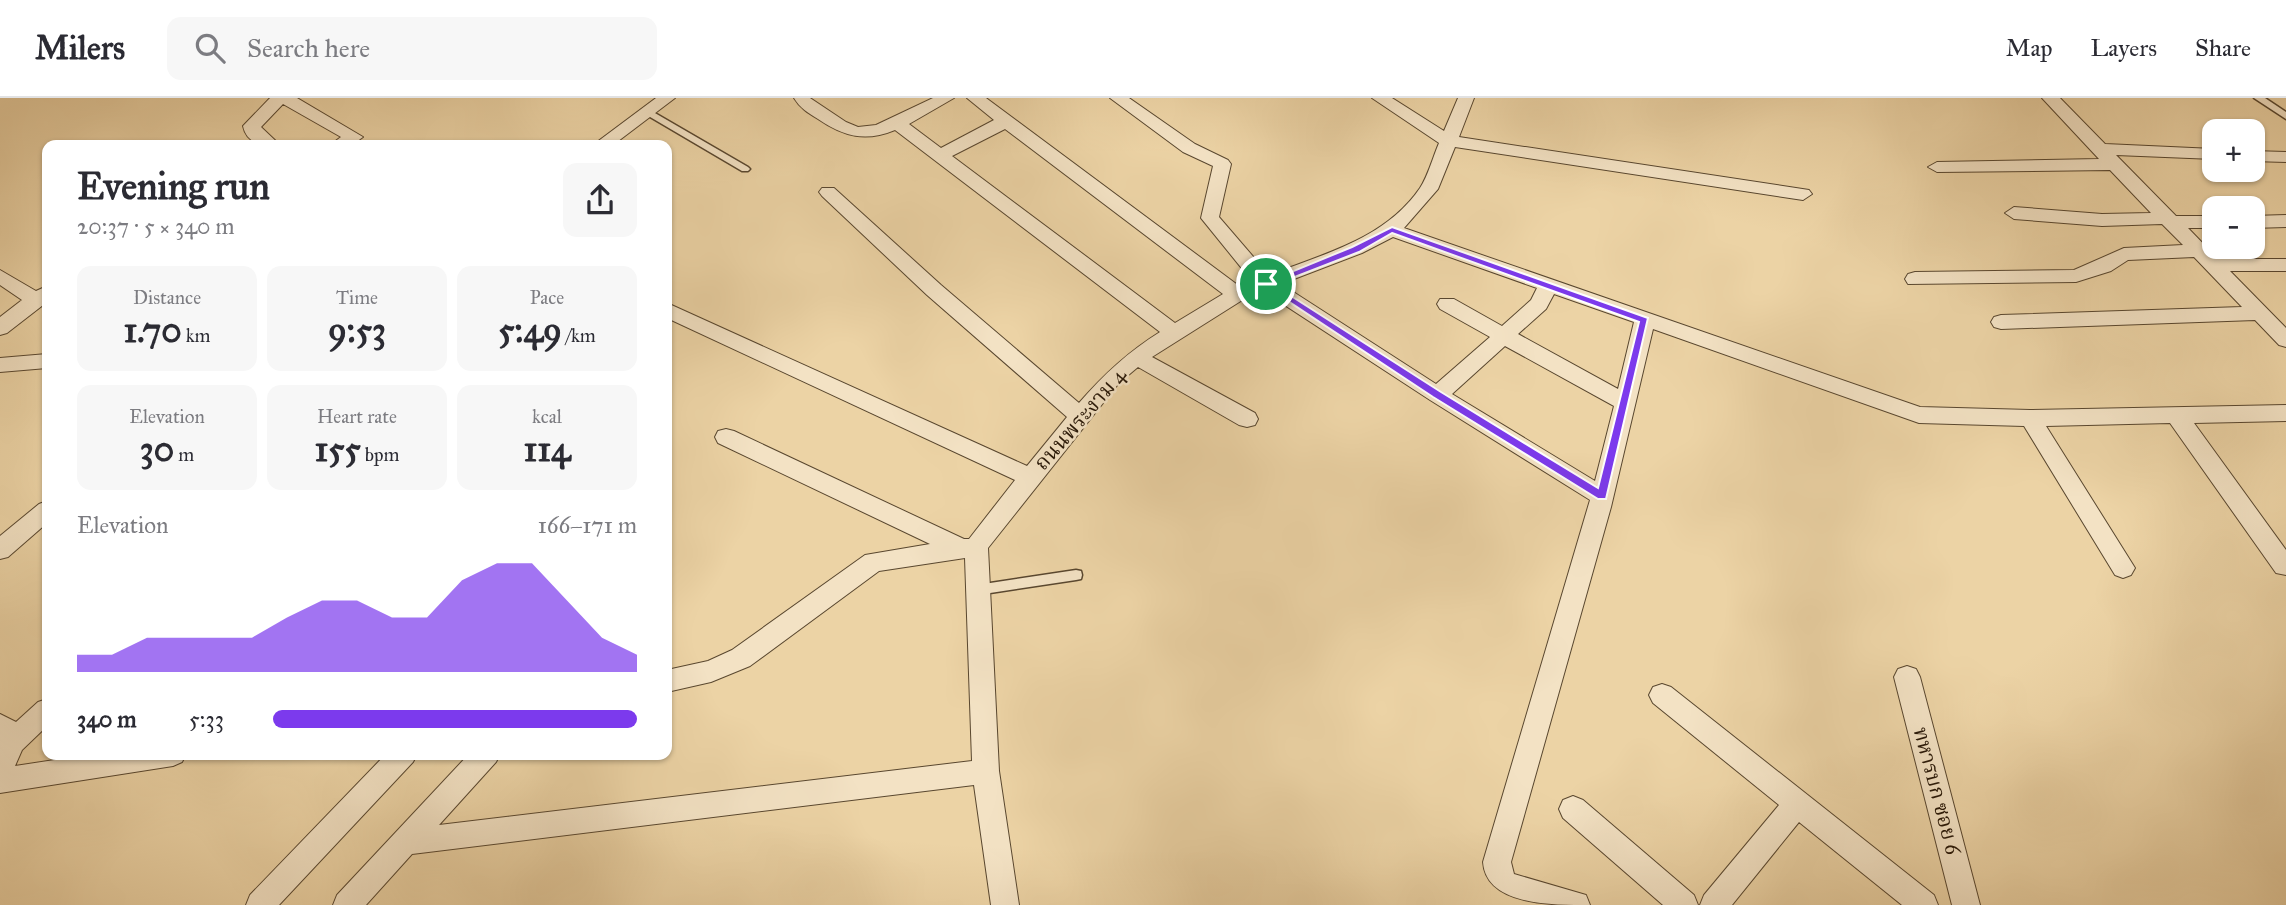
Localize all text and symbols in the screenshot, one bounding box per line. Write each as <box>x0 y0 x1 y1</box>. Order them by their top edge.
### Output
search box <box>167 17 657 80</box>
text: Milers <box>35 28 125 68</box>
icon: search <box>191 29 229 67</box>
text: Search here <box>247 32 370 64</box>
text: Map <box>2006 33 2053 63</box>
text: Layers <box>2091 33 2157 63</box>
text: Share <box>2195 33 2251 63</box>
map controls <box>2202 119 2265 259</box>
button: + <box>2202 119 2265 182</box>
text: Evening run <box>77 163 270 209</box>
button: share <box>563 163 637 237</box>
button: − <box>2202 196 2265 259</box>
text: 20:37 · 5 × 340 m <box>77 212 235 240</box>
pin <box>1236 254 1296 314</box>
icon: arrive <box>1247 265 1285 303</box>
text: Distance <box>133 286 201 309</box>
text: Time <box>336 286 378 309</box>
text: Pace <box>530 286 564 309</box>
text: 1.70 <box>124 309 182 352</box>
text: 9:53 <box>328 309 386 352</box>
text: 5:49 <box>498 309 562 352</box>
text: km <box>182 324 210 347</box>
text: /km <box>562 324 596 347</box>
street label: ถนนพระงาม 4 <box>1029 362 1132 475</box>
text: Elevation <box>129 405 205 428</box>
text: Heart rate <box>317 405 397 428</box>
text: kcal <box>532 405 562 428</box>
text: 30 <box>140 428 174 471</box>
text: 155 <box>315 428 361 471</box>
text: 114 <box>523 428 571 471</box>
text: m <box>174 443 194 466</box>
text: bpm <box>361 443 399 466</box>
text: Elevation <box>77 511 168 539</box>
text: 166–171 m <box>538 511 637 539</box>
text: 340 m <box>77 705 137 733</box>
text: 5:33 <box>189 705 224 733</box>
street label: ทหารบก ซอย 6 <box>1908 724 1967 859</box>

